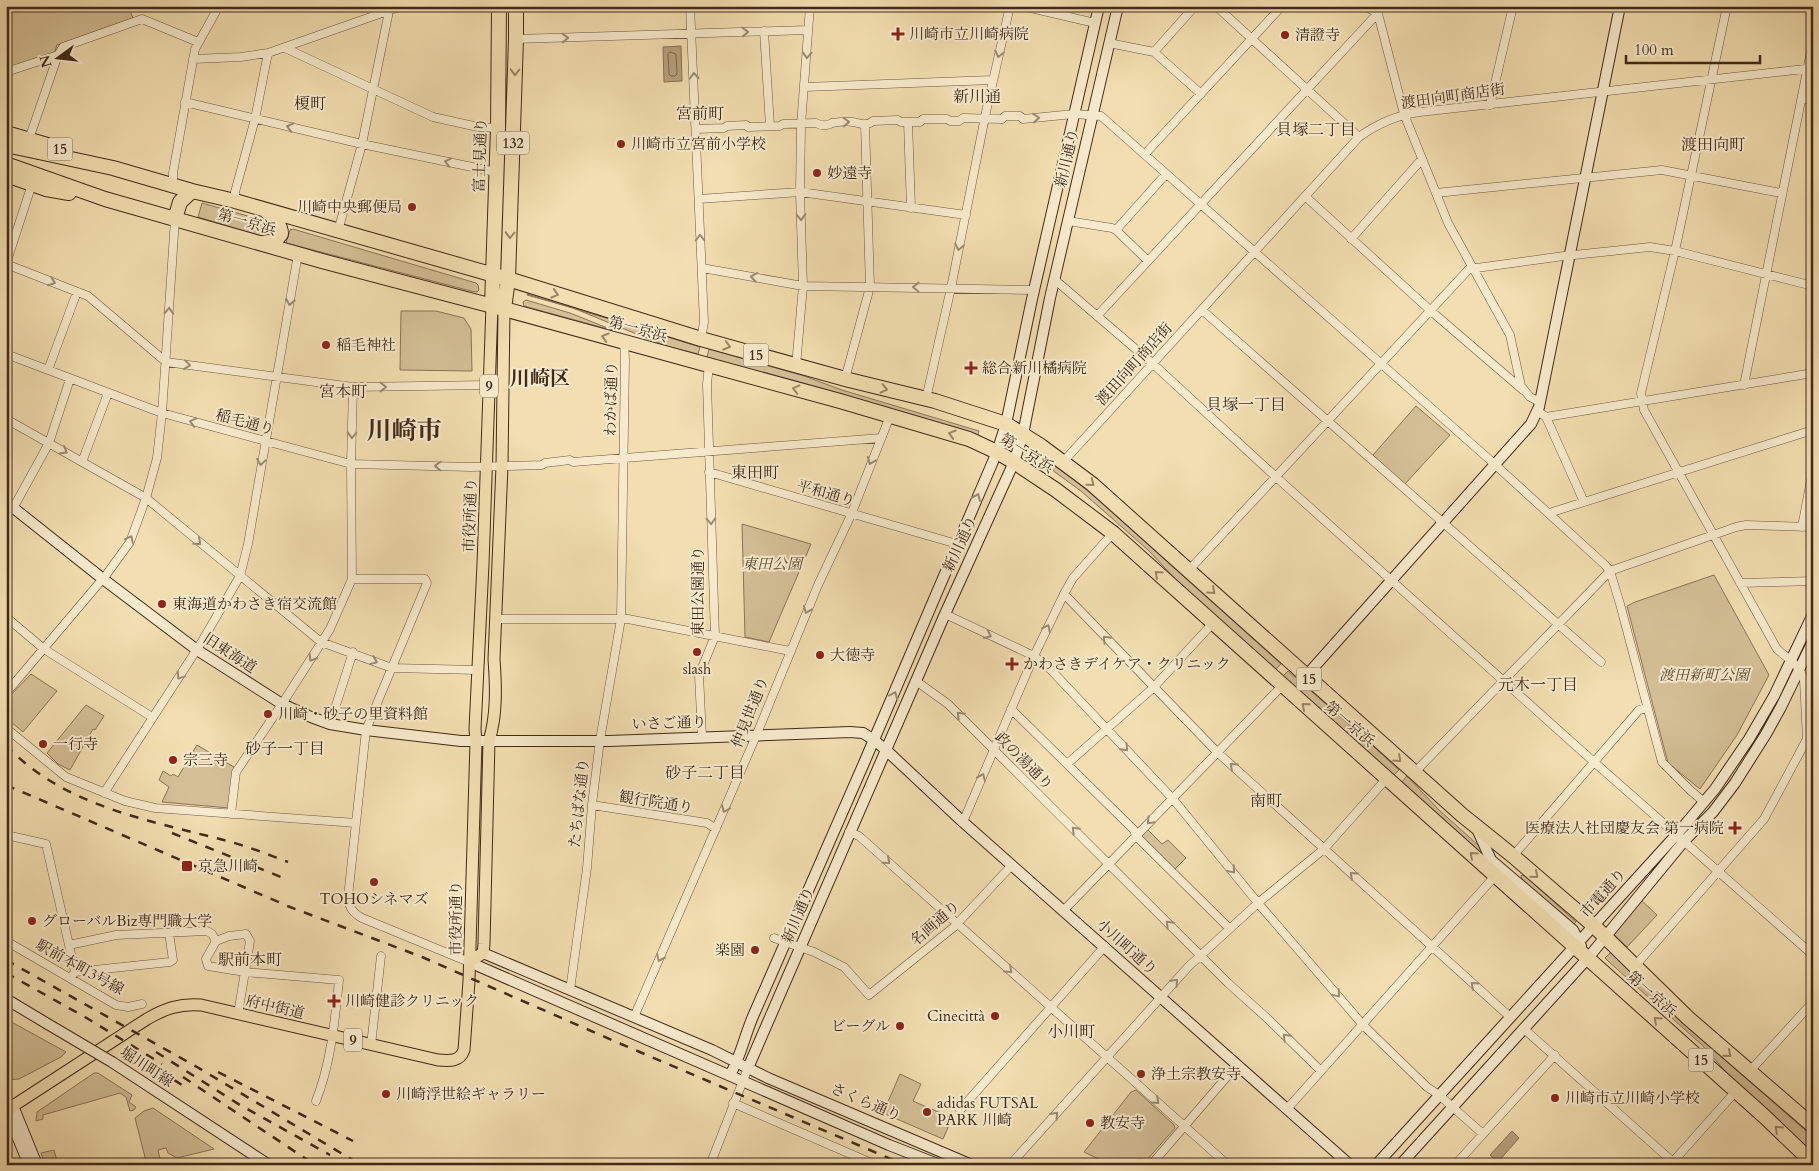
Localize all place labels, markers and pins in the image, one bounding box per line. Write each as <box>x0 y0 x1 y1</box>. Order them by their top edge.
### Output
place label: 川崎市立川崎病院 <box>909 24 1029 44</box>
place label: 清證寺 <box>1295 25 1340 45</box>
marker: 川崎市立川崎病院 <box>891 27 905 41</box>
marker: 清證寺 <box>1279 29 1291 41</box>
place label: 川崎市立宮前小学校 <box>631 134 766 154</box>
marker: 川崎市立宮前小学校 <box>615 138 627 150</box>
place label: 妙遠寺 <box>827 163 872 183</box>
marker: 妙遠寺 <box>811 167 823 179</box>
place label: 川崎中央郵便局 <box>297 197 402 217</box>
marker: 川崎中央郵便局 <box>406 201 418 213</box>
place label: 稲毛神社 <box>336 335 396 355</box>
marker: 稲毛神社 <box>320 339 332 351</box>
place label: 総合新川橘病院 <box>982 358 1087 378</box>
marker: 総合新川橘病院 <box>964 361 978 375</box>
place label: 東海道かわさき宿交流館 <box>172 594 337 614</box>
marker: 東海道かわさき宿交流館 <box>156 598 168 610</box>
place label: 大徳寺 <box>830 645 875 665</box>
marker: slash <box>691 646 703 658</box>
marker: 大徳寺 <box>814 649 826 661</box>
place label: かわさきデイケア・クリニック <box>1023 654 1231 674</box>
marker: かわさきデイケア・クリニック <box>1005 657 1019 671</box>
place label: slash <box>683 659 712 679</box>
place label: 川崎・砂子の里資料館 <box>278 704 428 724</box>
marker: 川崎・砂子の里資料館 <box>262 708 274 720</box>
place label: 一行寺 <box>53 734 98 754</box>
marker: 一行寺 <box>37 738 49 750</box>
place label: 宗三寺 <box>183 750 228 770</box>
marker: 宗三寺 <box>167 754 179 766</box>
place label: 医療法人社団慶友会 第一病院 <box>1525 818 1724 838</box>
marker: 医療法人社団慶友会 第一病院 <box>1728 821 1742 835</box>
place label: 京急川崎 <box>198 856 258 876</box>
marker: 京急川崎 <box>180 859 194 873</box>
marker: TOHOシネマズ <box>368 876 380 888</box>
place label: TOHOシネマズ <box>319 889 429 909</box>
place label: グローバルBiz専門職大学 <box>42 911 212 931</box>
marker: グローバルBiz専門職大学 <box>26 915 38 927</box>
place label: 楽園 <box>715 940 745 960</box>
marker: 楽園 <box>749 944 761 956</box>
place label: 川崎健診クリニック <box>345 991 479 1011</box>
marker: 川崎健診クリニック <box>327 994 341 1008</box>
place label: Cinecittà <box>927 1006 986 1026</box>
marker: Cinecittà <box>989 1010 1001 1022</box>
place label: ビーグル <box>831 1016 890 1036</box>
marker: ビーグル <box>894 1020 906 1032</box>
place label: 浄土宗教安寺 <box>1151 1064 1241 1084</box>
marker: 浄土宗教安寺 <box>1135 1068 1147 1080</box>
place label: 川崎浮世絵ギャラリー <box>396 1084 546 1104</box>
marker: 川崎浮世絵ギャラリー <box>380 1088 392 1100</box>
place label: 川崎市立川崎小学校 <box>1565 1088 1700 1108</box>
marker: 川崎市立川崎小学校 <box>1549 1092 1561 1104</box>
place label: adidas FUTSAL PARK 川崎 <box>937 1093 1039 1130</box>
marker: adidas FUTSAL PARK 川崎 <box>921 1106 933 1118</box>
place label: 教安寺 <box>1100 1113 1145 1133</box>
marker: 教安寺 <box>1084 1117 1096 1129</box>

